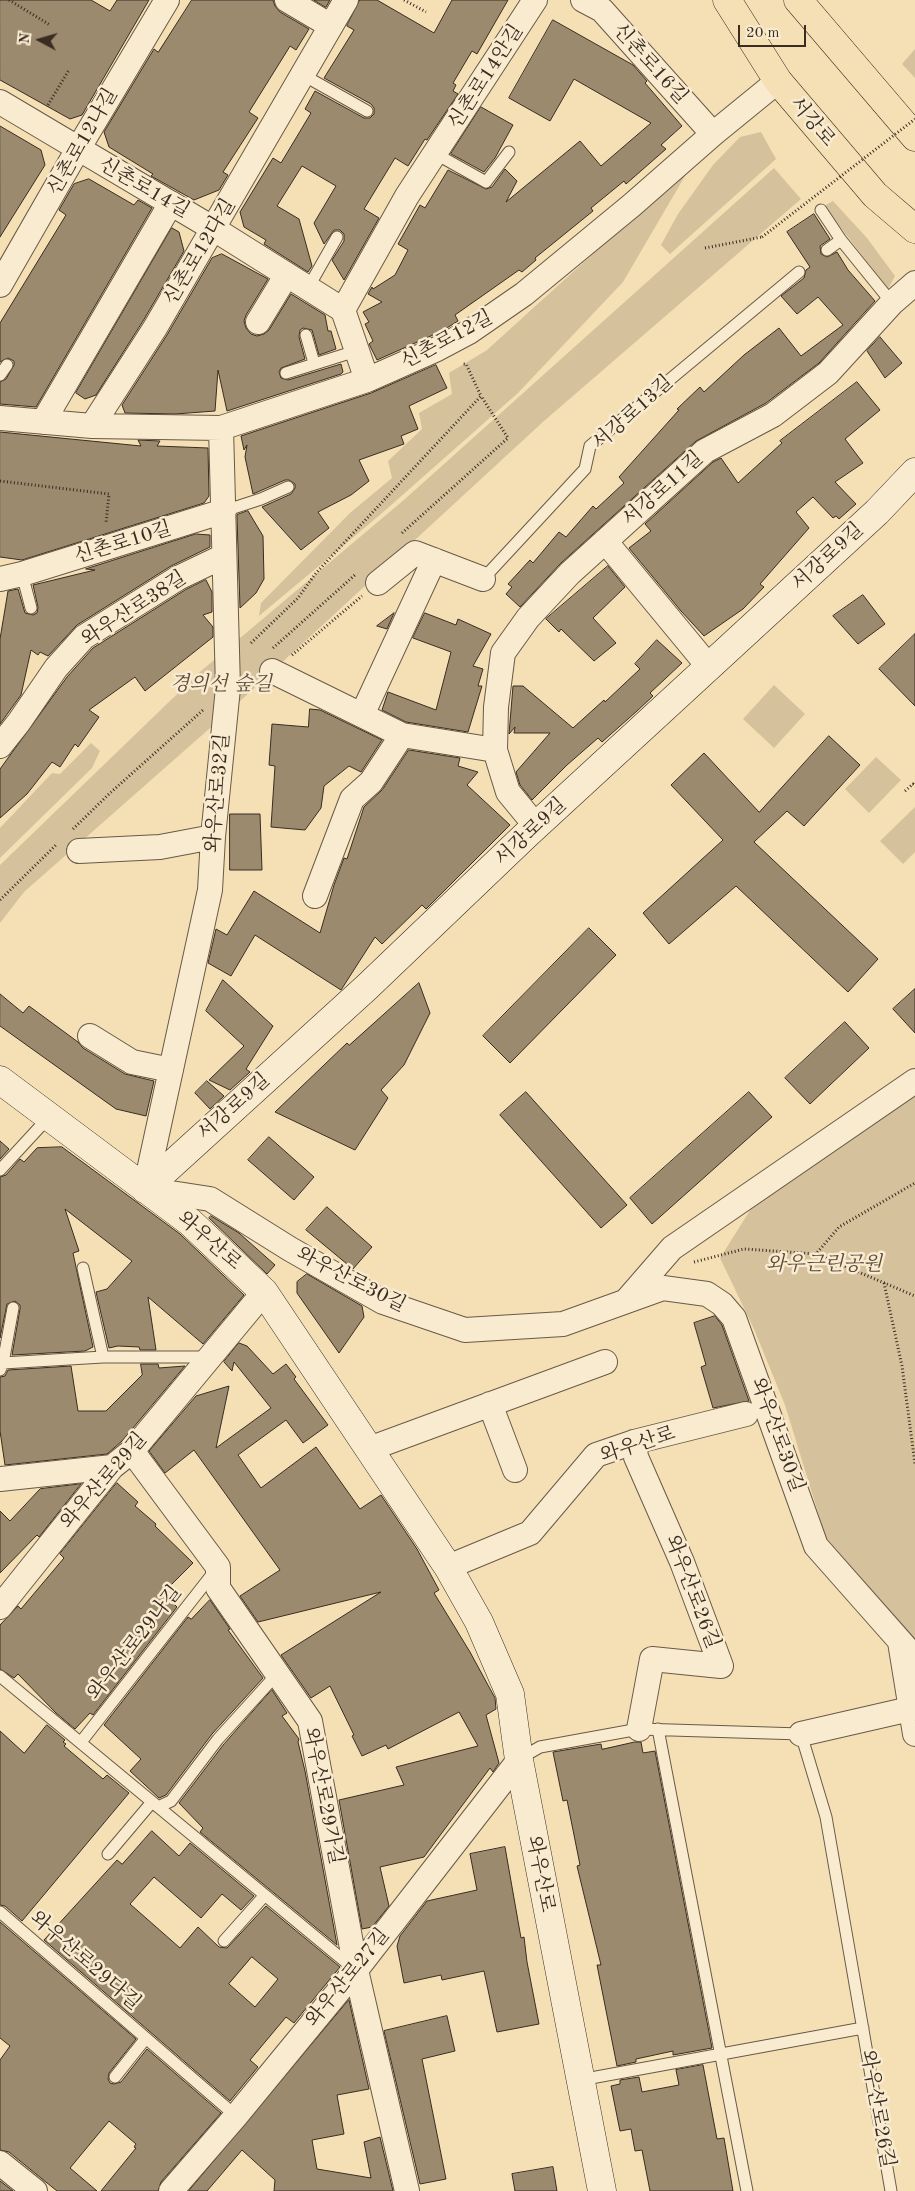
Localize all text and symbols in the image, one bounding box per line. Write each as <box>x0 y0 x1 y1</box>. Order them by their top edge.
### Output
north arrow <box>15 15 65 65</box>
scale bar <box>740 15 808 47</box>
street label: 신촌로16길 <box>607 19 693 109</box>
street label: 신촌로14안길 <box>443 20 529 134</box>
text: 20 m <box>746 26 780 41</box>
text: N <box>18 32 33 44</box>
street label: 신촌로12나길 <box>43 84 123 200</box>
street label: 서강로 <box>784 92 840 152</box>
street label: 신촌로14길 <box>94 152 194 224</box>
street label: 신촌로12다길 <box>159 194 241 310</box>
street label: 신촌로12길 <box>397 306 497 374</box>
street label: 서강로13길 <box>588 370 678 456</box>
street label: 서강로11길 <box>618 446 708 532</box>
street label: 신촌로10길 <box>71 517 175 569</box>
street label: 서강로9길 <box>787 518 869 596</box>
street label: 와우산로38길 <box>77 566 191 652</box>
park label: 경의선 숲길 <box>170 673 272 697</box>
street label: 와우산로32길 <box>201 732 235 854</box>
street label: 서강로9길 <box>490 793 572 871</box>
street label: 서강로9길 <box>193 1068 275 1146</box>
street label: 와우산로 <box>172 1207 246 1275</box>
street label: 와우산로30길 <box>292 1242 410 1318</box>
park label: 와우근린공원 <box>766 1253 882 1277</box>
street label: 와우산로30길 <box>745 1375 809 1495</box>
street label: 와우산로 <box>598 1422 678 1468</box>
street label: 와우산로29길 <box>56 1428 152 1534</box>
street label: 와우산로26길 <box>659 1532 725 1652</box>
street label: 와우산로29나길 <box>83 1581 187 1705</box>
street label: 와우산로29가길 <box>298 1725 348 1867</box>
street label: 와우산로 <box>521 1834 559 1914</box>
street label: 와우산로29다길 <box>25 1906 145 2016</box>
street label: 와우산로27길 <box>301 1924 395 2032</box>
street label: 와우산로26길 <box>855 2048 899 2170</box>

